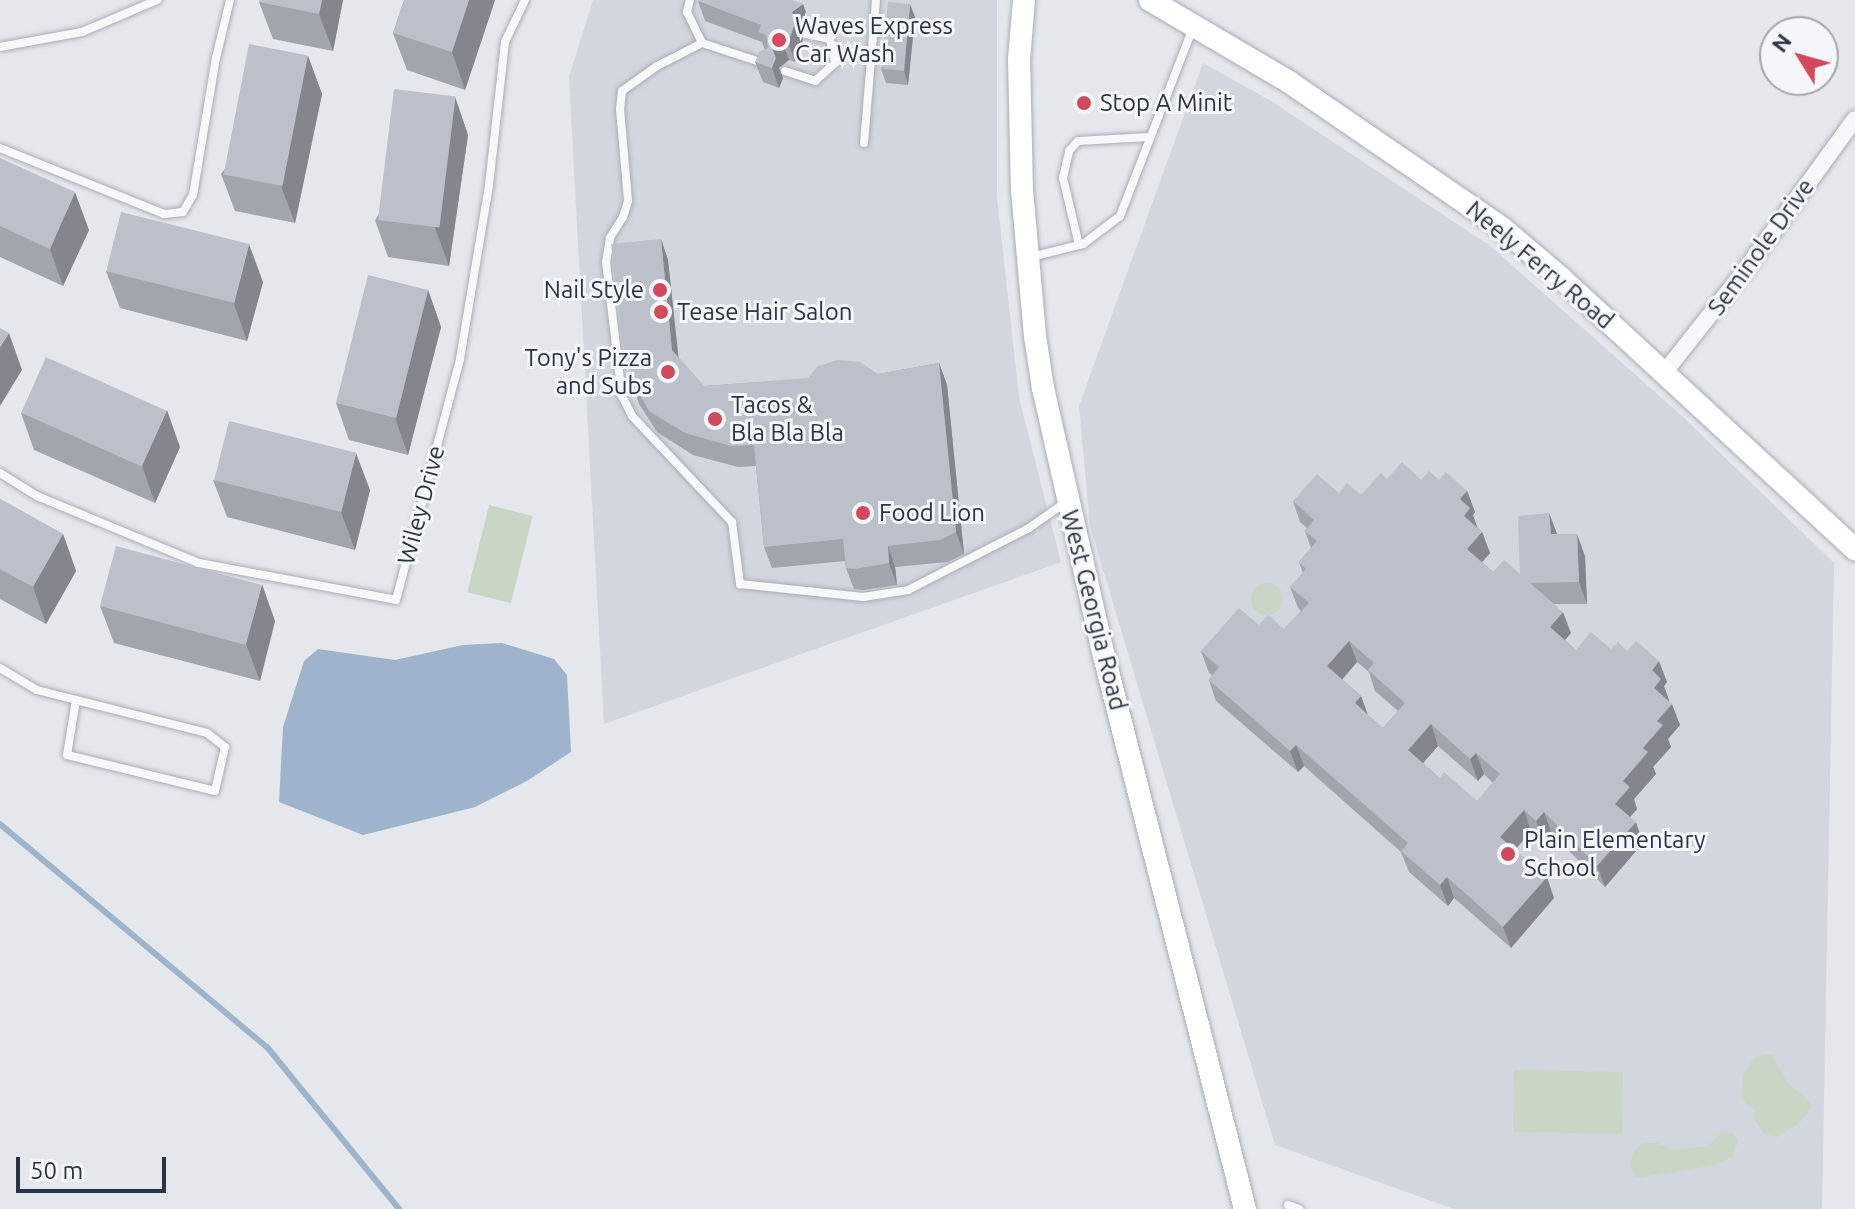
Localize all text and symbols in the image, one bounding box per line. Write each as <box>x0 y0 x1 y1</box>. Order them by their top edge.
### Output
place label: Waves Express Car Wash <box>795 12 953 68</box>
north arrow <box>1759 16 1839 96</box>
text: N <box>1766 28 1796 57</box>
marker: Waves Express Car Wash <box>770 31 788 49</box>
place label: Stop A Minit <box>1100 89 1232 117</box>
marker: Stop A Minit <box>1075 94 1093 112</box>
street label: Seminole Drive <box>1702 173 1820 321</box>
street label: Neely Ferry Road <box>1460 195 1620 335</box>
place label: Nail Style <box>544 276 644 304</box>
marker: Nail Style <box>651 281 669 299</box>
place label: Tease Hair Salon <box>677 298 852 326</box>
marker: Tease Hair Salon <box>652 303 670 321</box>
place label: Tony's Pizza and Subs <box>524 344 652 400</box>
marker: Tony's Pizza and Subs <box>659 363 677 381</box>
place label: Tacos & Bla Bla Bla <box>731 391 844 447</box>
marker: Tacos & Bla Bla Bla <box>706 410 724 428</box>
street label: Wiley Drive <box>391 442 451 568</box>
place label: Food Lion <box>879 499 985 527</box>
marker: Food Lion <box>854 504 872 522</box>
street label: West Georgia Road <box>1055 507 1133 713</box>
place label: Plain Elementary School <box>1524 826 1706 882</box>
marker: Plain Elementary School <box>1499 845 1517 863</box>
scale bar <box>20 1141 170 1191</box>
text: 50 m <box>30 1157 83 1184</box>

